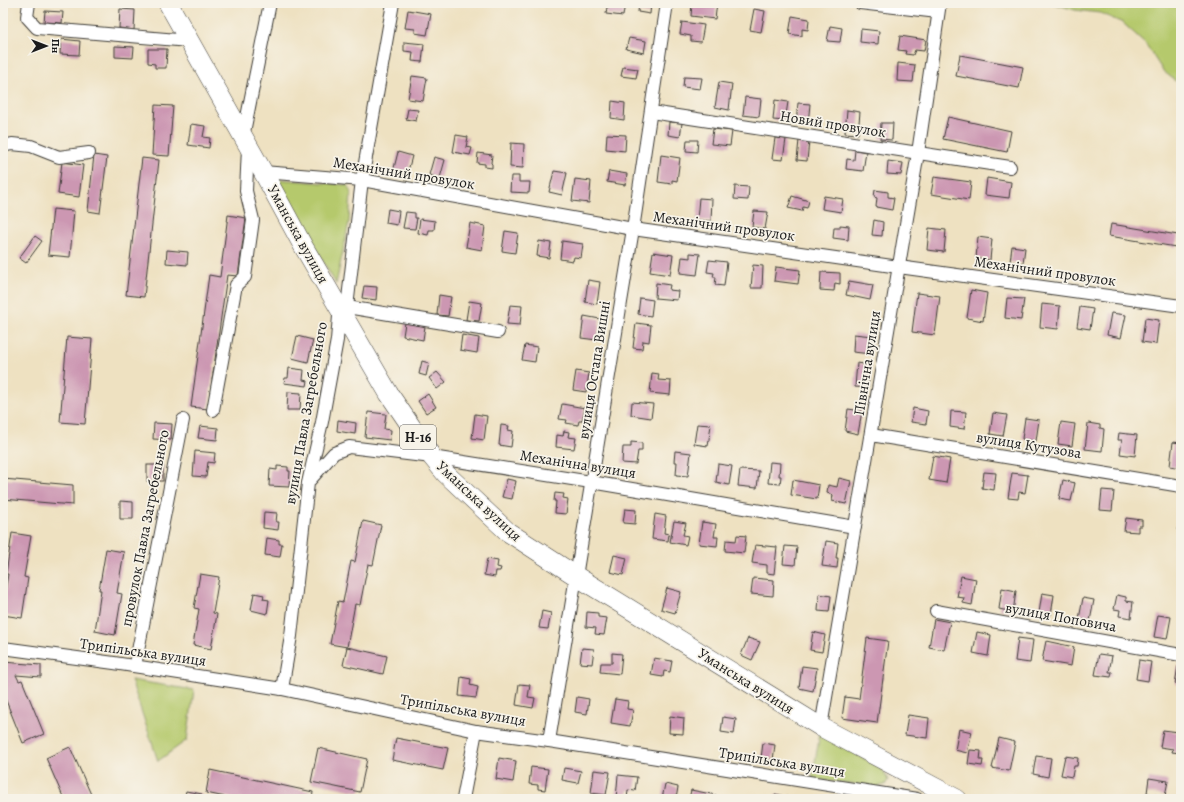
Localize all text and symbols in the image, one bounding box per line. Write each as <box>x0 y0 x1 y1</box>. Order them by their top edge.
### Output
north arrow <box>26 26 66 66</box>
text: Пн <box>48 39 63 54</box>
street label: Новий провулок <box>779 106 888 142</box>
street label: Механічний провулок <box>332 152 476 194</box>
street label: Уманська вулиця <box>263 181 333 287</box>
street label: Механічний провулок <box>652 206 796 246</box>
street label: Механічний провулок <box>973 251 1117 291</box>
street label: вулиця Остапа Вишні <box>573 299 615 441</box>
street label: Північна вулиця <box>849 309 885 417</box>
street label: вулиця Павла Загребельного <box>280 320 332 506</box>
road number: Н-16 <box>400 425 436 449</box>
street label: вулиця Кутузова <box>975 427 1083 463</box>
street label: провулок Павла Загребельного <box>116 428 174 628</box>
street label: Механічна вулиця <box>518 445 638 483</box>
street label: Уманська вулиця <box>432 456 526 546</box>
street label: вулиця Поповича <box>1004 597 1118 637</box>
street label: Трипільська вулиця <box>79 633 207 671</box>
street label: Уманська вулиця <box>694 643 798 719</box>
street label: Трипільська вулиця <box>399 689 527 731</box>
street label: Трипільська вулиця <box>718 742 846 782</box>

